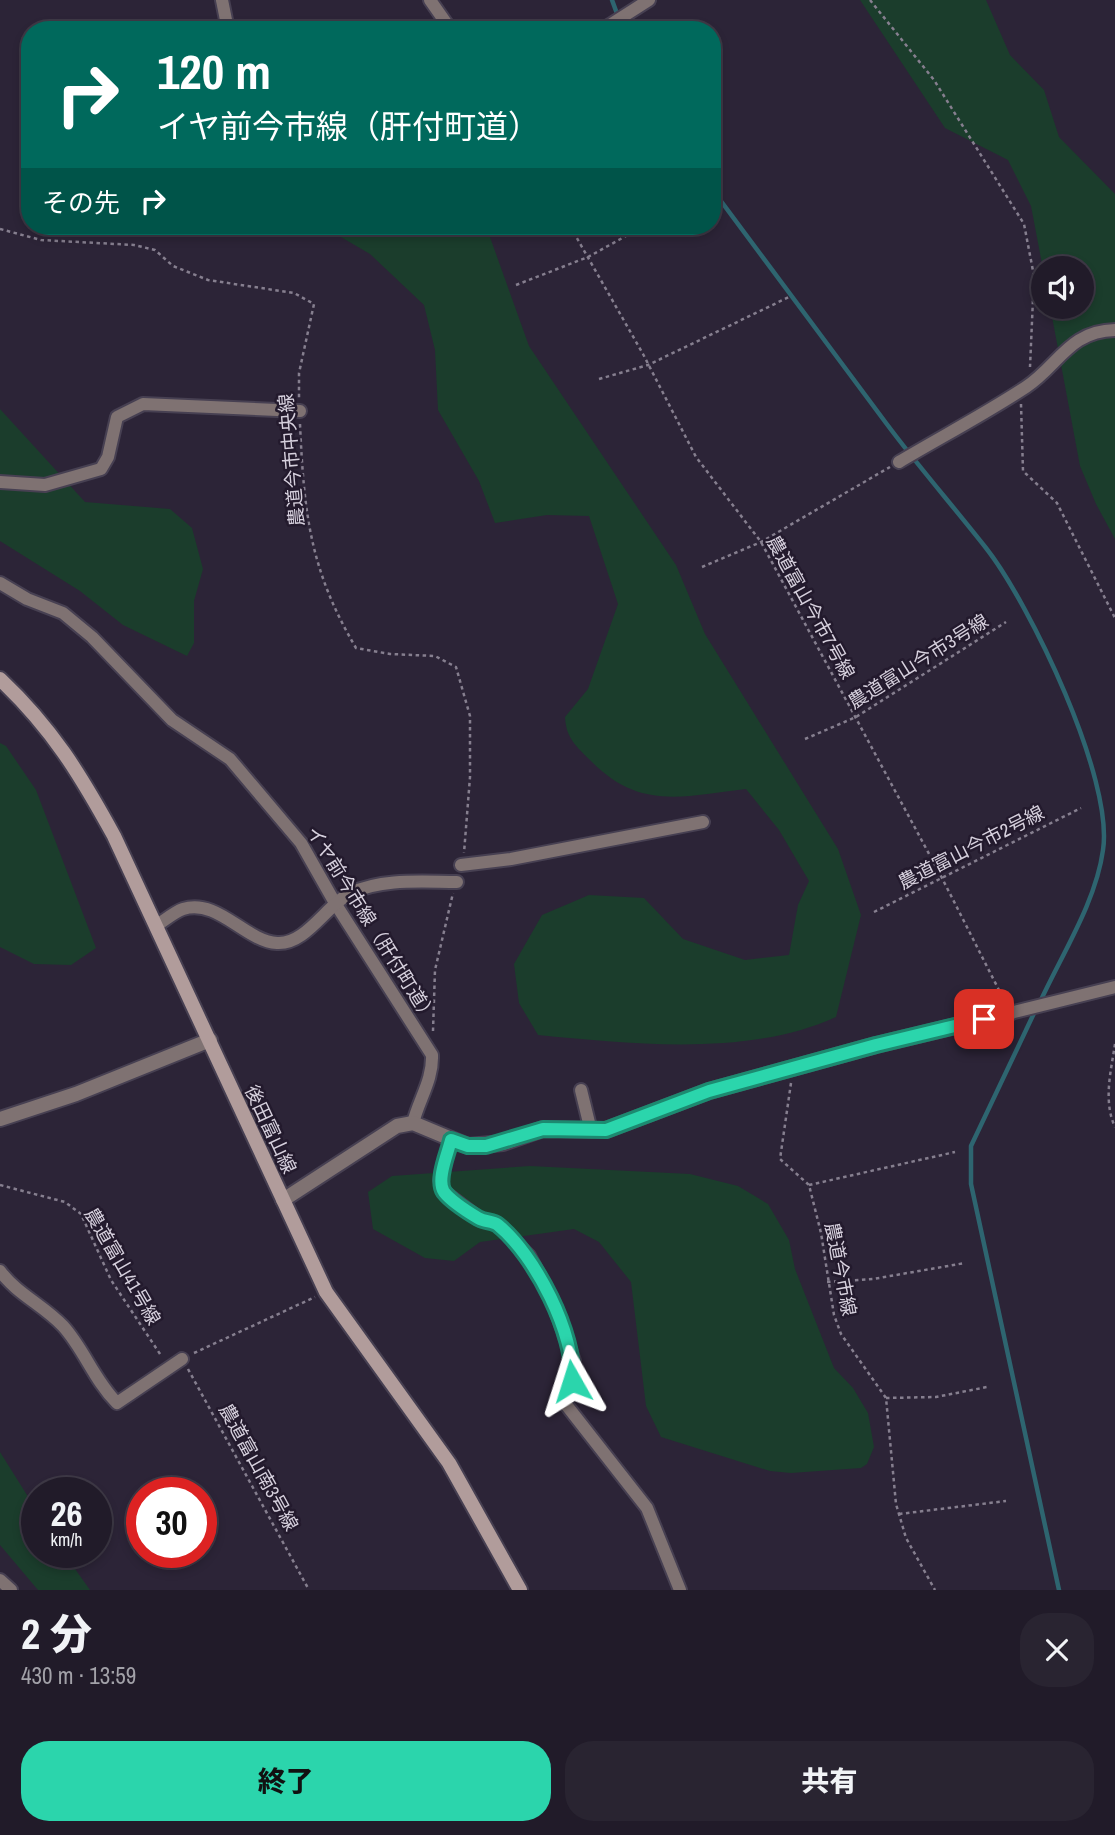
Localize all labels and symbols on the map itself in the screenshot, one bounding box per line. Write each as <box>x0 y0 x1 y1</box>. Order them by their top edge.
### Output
street label: 農道今市中央線 <box>272 393 310 527</box>
street label: 農道富山今市7号線 <box>761 530 861 684</box>
street label: 農道富山今市3号線 <box>843 607 993 715</box>
street label: 農道富山今市2号線 <box>894 799 1048 895</box>
street label: イヤ前今市線（肝付町道） <box>301 821 443 1027</box>
pin <box>954 989 1014 1049</box>
street label: 後田富山線 <box>239 1080 303 1178</box>
street label: 農道富山41号線 <box>79 1203 167 1329</box>
street label: 農道今市線 <box>819 1220 863 1318</box>
position arrow <box>535 1344 609 1418</box>
street label: 農道富山南3号線 <box>213 1399 305 1535</box>
speed limit sign: 30 <box>126 1477 217 1568</box>

